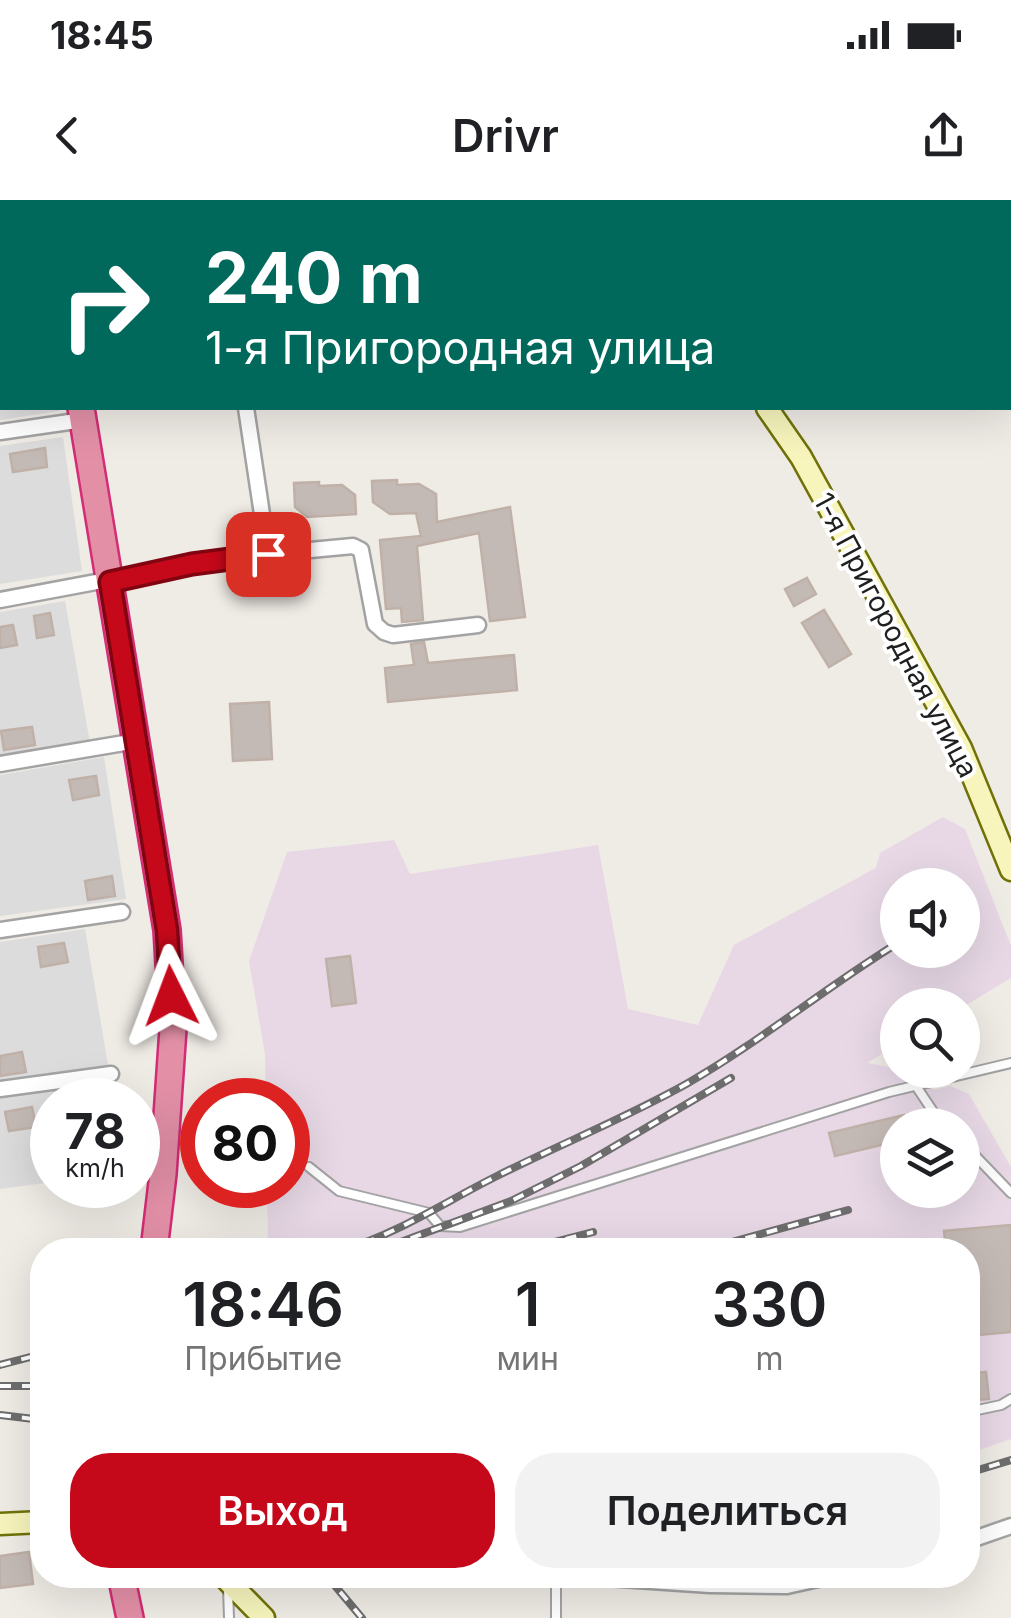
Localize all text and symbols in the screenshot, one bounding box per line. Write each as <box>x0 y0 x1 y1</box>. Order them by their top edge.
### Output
text: 18:45 <box>50 12 154 58</box>
icon: back <box>40 108 95 163</box>
text: Drivr <box>452 108 559 163</box>
icon: share <box>916 108 971 163</box>
text: 240 m <box>205 235 423 320</box>
icon: right <box>40 240 170 370</box>
text: 1-я Пригородная улица <box>205 320 715 375</box>
street label: 1-я Пригородная улица <box>806 487 986 783</box>
pin <box>226 512 311 597</box>
icon: arrive <box>241 527 296 582</box>
map controls <box>880 868 980 1208</box>
button: sound <box>880 868 980 968</box>
position arrow <box>119 944 223 1048</box>
button: search <box>880 988 980 1088</box>
speed limit sign: 80 <box>180 1078 310 1208</box>
text: 78 <box>65 1101 125 1161</box>
button: layers <box>880 1108 980 1208</box>
text: km/h <box>65 1153 125 1183</box>
text: 18:46 <box>183 1268 344 1340</box>
text: 1 <box>515 1268 540 1340</box>
text: 330 <box>711 1268 827 1340</box>
text: Прибытие <box>184 1339 342 1378</box>
text: мин <box>496 1339 559 1378</box>
text: m <box>755 1339 783 1378</box>
button: Выход <box>70 1453 495 1568</box>
button: Поделиться <box>515 1453 940 1568</box>

